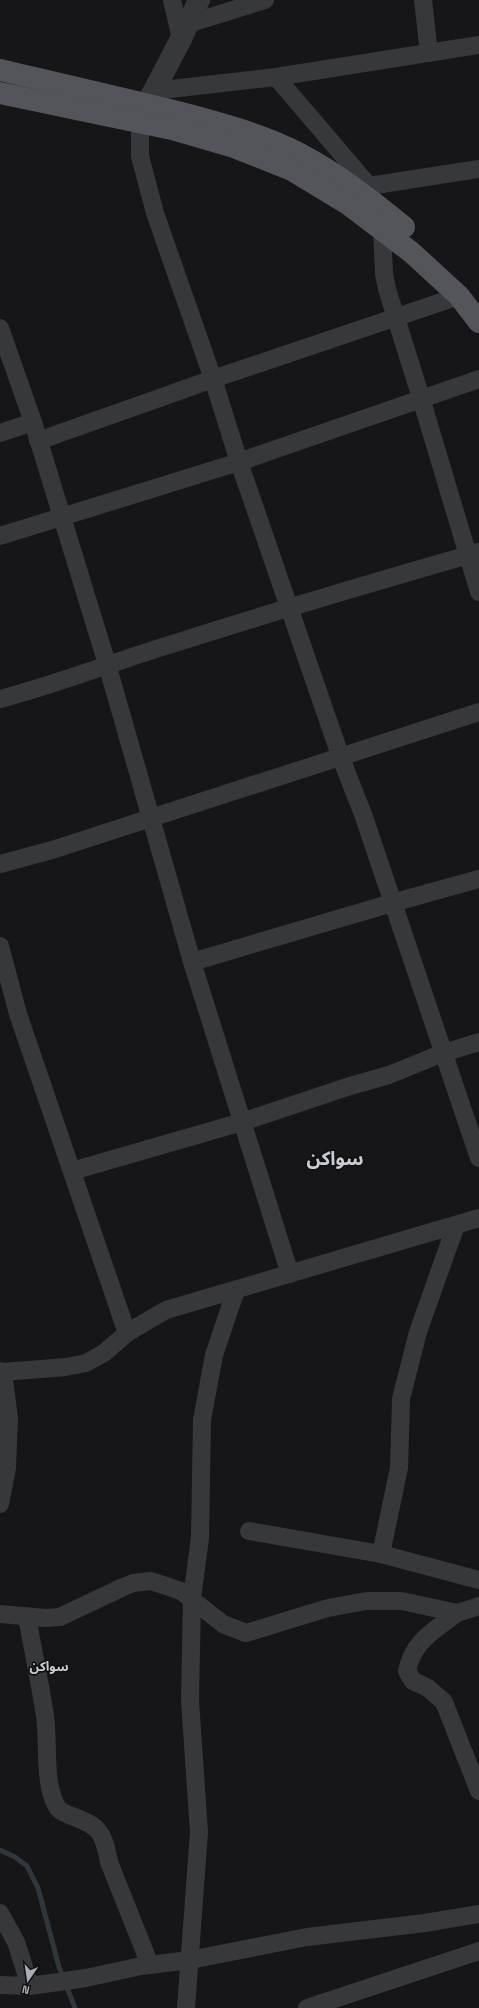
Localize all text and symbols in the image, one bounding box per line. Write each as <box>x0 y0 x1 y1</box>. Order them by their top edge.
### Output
district label: سواكن <box>306 1146 364 1171</box>
district label: سواكن <box>29 1658 69 1675</box>
north arrow <box>8 1960 48 2000</box>
text: N <box>21 1982 31 1997</box>

